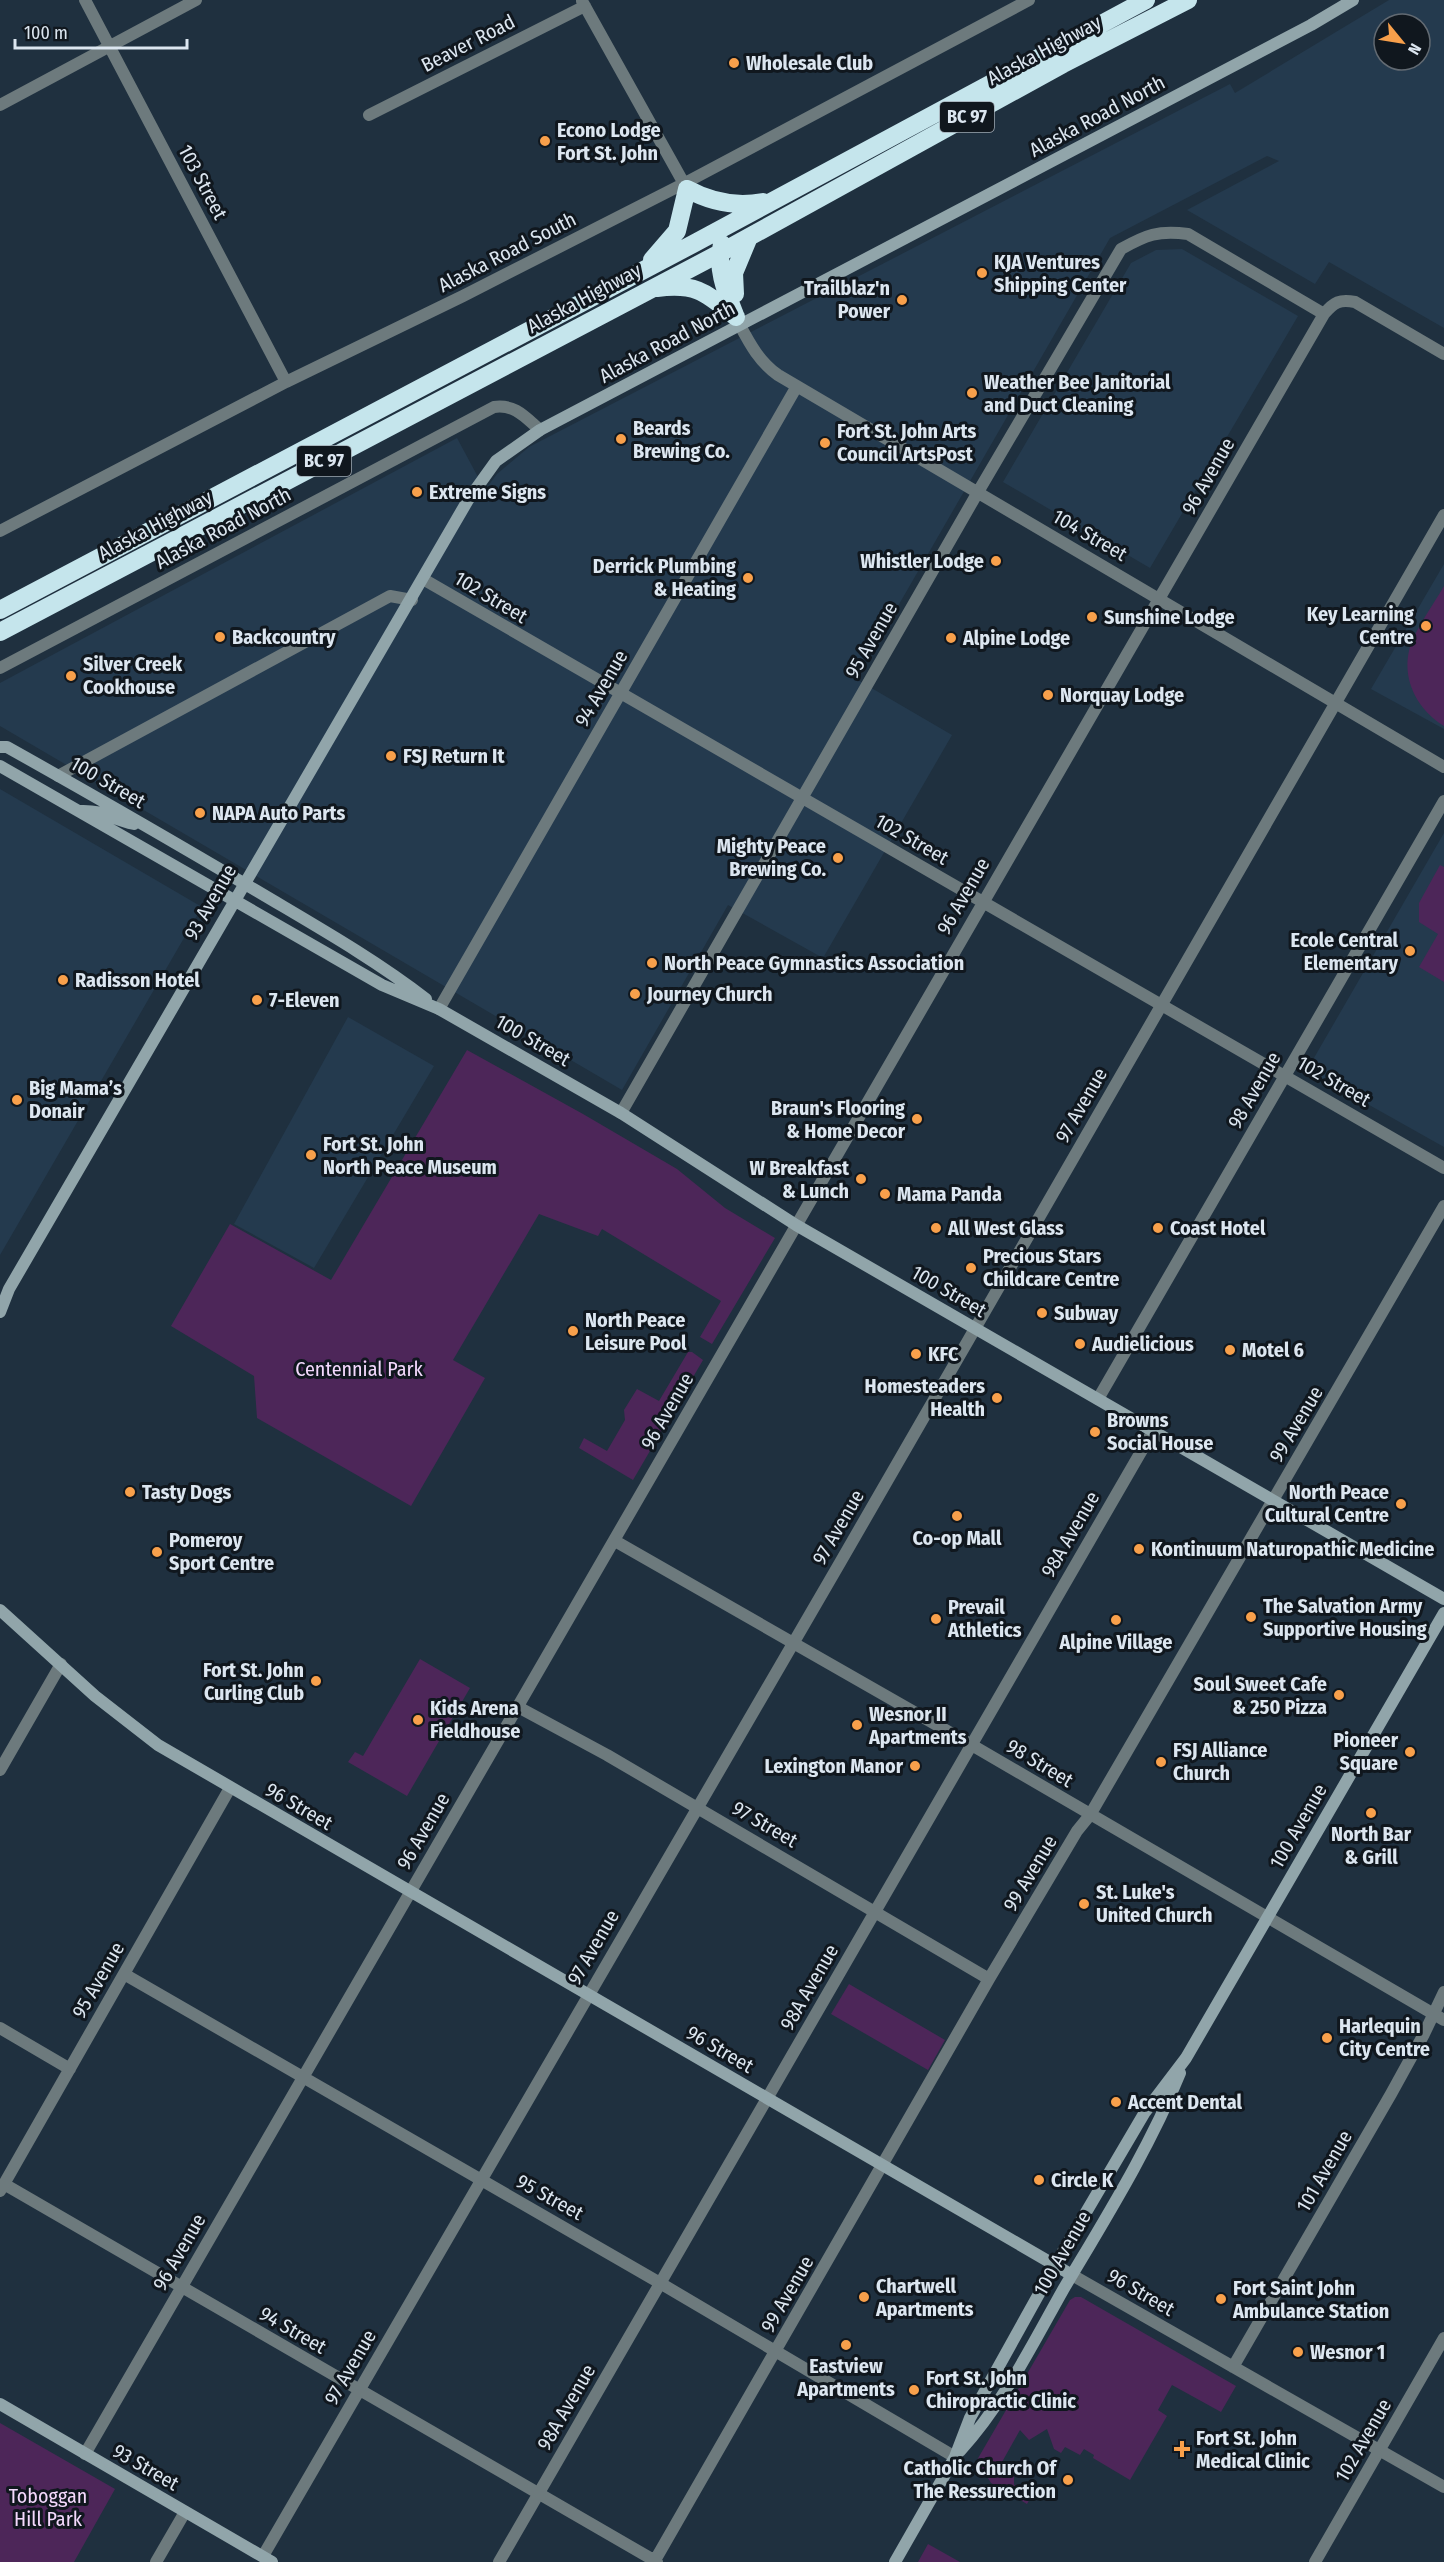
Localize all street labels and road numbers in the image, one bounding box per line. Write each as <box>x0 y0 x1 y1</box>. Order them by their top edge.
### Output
street label: Beaver Road <box>417 9 519 77</box>
street label: Alaska Highway <box>983 10 1105 90</box>
street label: Alaska Road North <box>1025 70 1169 162</box>
road number: BC 97 <box>940 102 994 132</box>
street label: 103 Street <box>173 141 233 224</box>
street label: Alaska Road South <box>434 207 580 297</box>
street label: Alaska Highway <box>523 258 645 338</box>
street label: Alaska Road North <box>595 296 739 388</box>
street label: 96 Avenue <box>1176 433 1240 519</box>
road number: BC 97 <box>297 446 351 476</box>
street label: Alaska Road North <box>151 482 295 574</box>
street label: Alaska Highway <box>94 485 216 565</box>
street label: 104 Street <box>1049 504 1132 566</box>
street label: 102 Street <box>450 566 532 628</box>
street label: 95 Avenue <box>840 598 902 682</box>
street label: 94 Avenue <box>570 646 632 730</box>
street label: 100 Street <box>66 751 150 813</box>
street label: 102 Street <box>871 808 953 870</box>
street label: 96 Avenue <box>931 853 995 939</box>
street label: 93 Avenue <box>179 860 241 944</box>
street label: 100 Street <box>491 1009 575 1071</box>
street label: 98 Avenue <box>1222 1047 1286 1133</box>
street label: 102 Street <box>1293 1050 1375 1112</box>
street label: 97 Avenue <box>1050 1063 1112 1147</box>
street label: 100 Street <box>907 1260 991 1322</box>
street label: 96 Avenue <box>635 1368 699 1454</box>
street label: 99 Avenue <box>1264 1382 1328 1466</box>
street label: 97 Avenue <box>807 1485 869 1569</box>
street label: 98A Avenue <box>1036 1487 1104 1581</box>
street label: 98 Street <box>1002 1734 1078 1792</box>
street label: 96 Street <box>261 1777 337 1835</box>
street label: 100 Avenue <box>1264 1780 1332 1872</box>
street label: 96 Avenue <box>391 1788 455 1874</box>
street label: 97 Street <box>728 1796 802 1852</box>
street label: 99 Avenue <box>998 1831 1062 1915</box>
street label: 97 Avenue <box>562 1905 624 1989</box>
street label: 95 Avenue <box>67 1938 129 2022</box>
street label: 98A Avenue <box>775 1940 843 2034</box>
street label: 96 Street <box>682 2020 758 2078</box>
street label: 101 Avenue <box>1291 2126 1357 2216</box>
street label: 95 Street <box>512 2169 588 2225</box>
street label: 100 Avenue <box>1028 2207 1096 2299</box>
street label: 96 Avenue <box>147 2209 211 2295</box>
street label: 99 Avenue <box>756 2252 818 2336</box>
street label: 96 Street <box>1103 2263 1179 2321</box>
street label: 94 Street <box>255 2301 331 2359</box>
street label: 97 Avenue <box>319 2325 381 2409</box>
street label: 98A Avenue <box>532 2360 600 2454</box>
street label: 102 Avenue <box>1330 2394 1396 2486</box>
street label: 93 Street <box>109 2439 184 2496</box>

